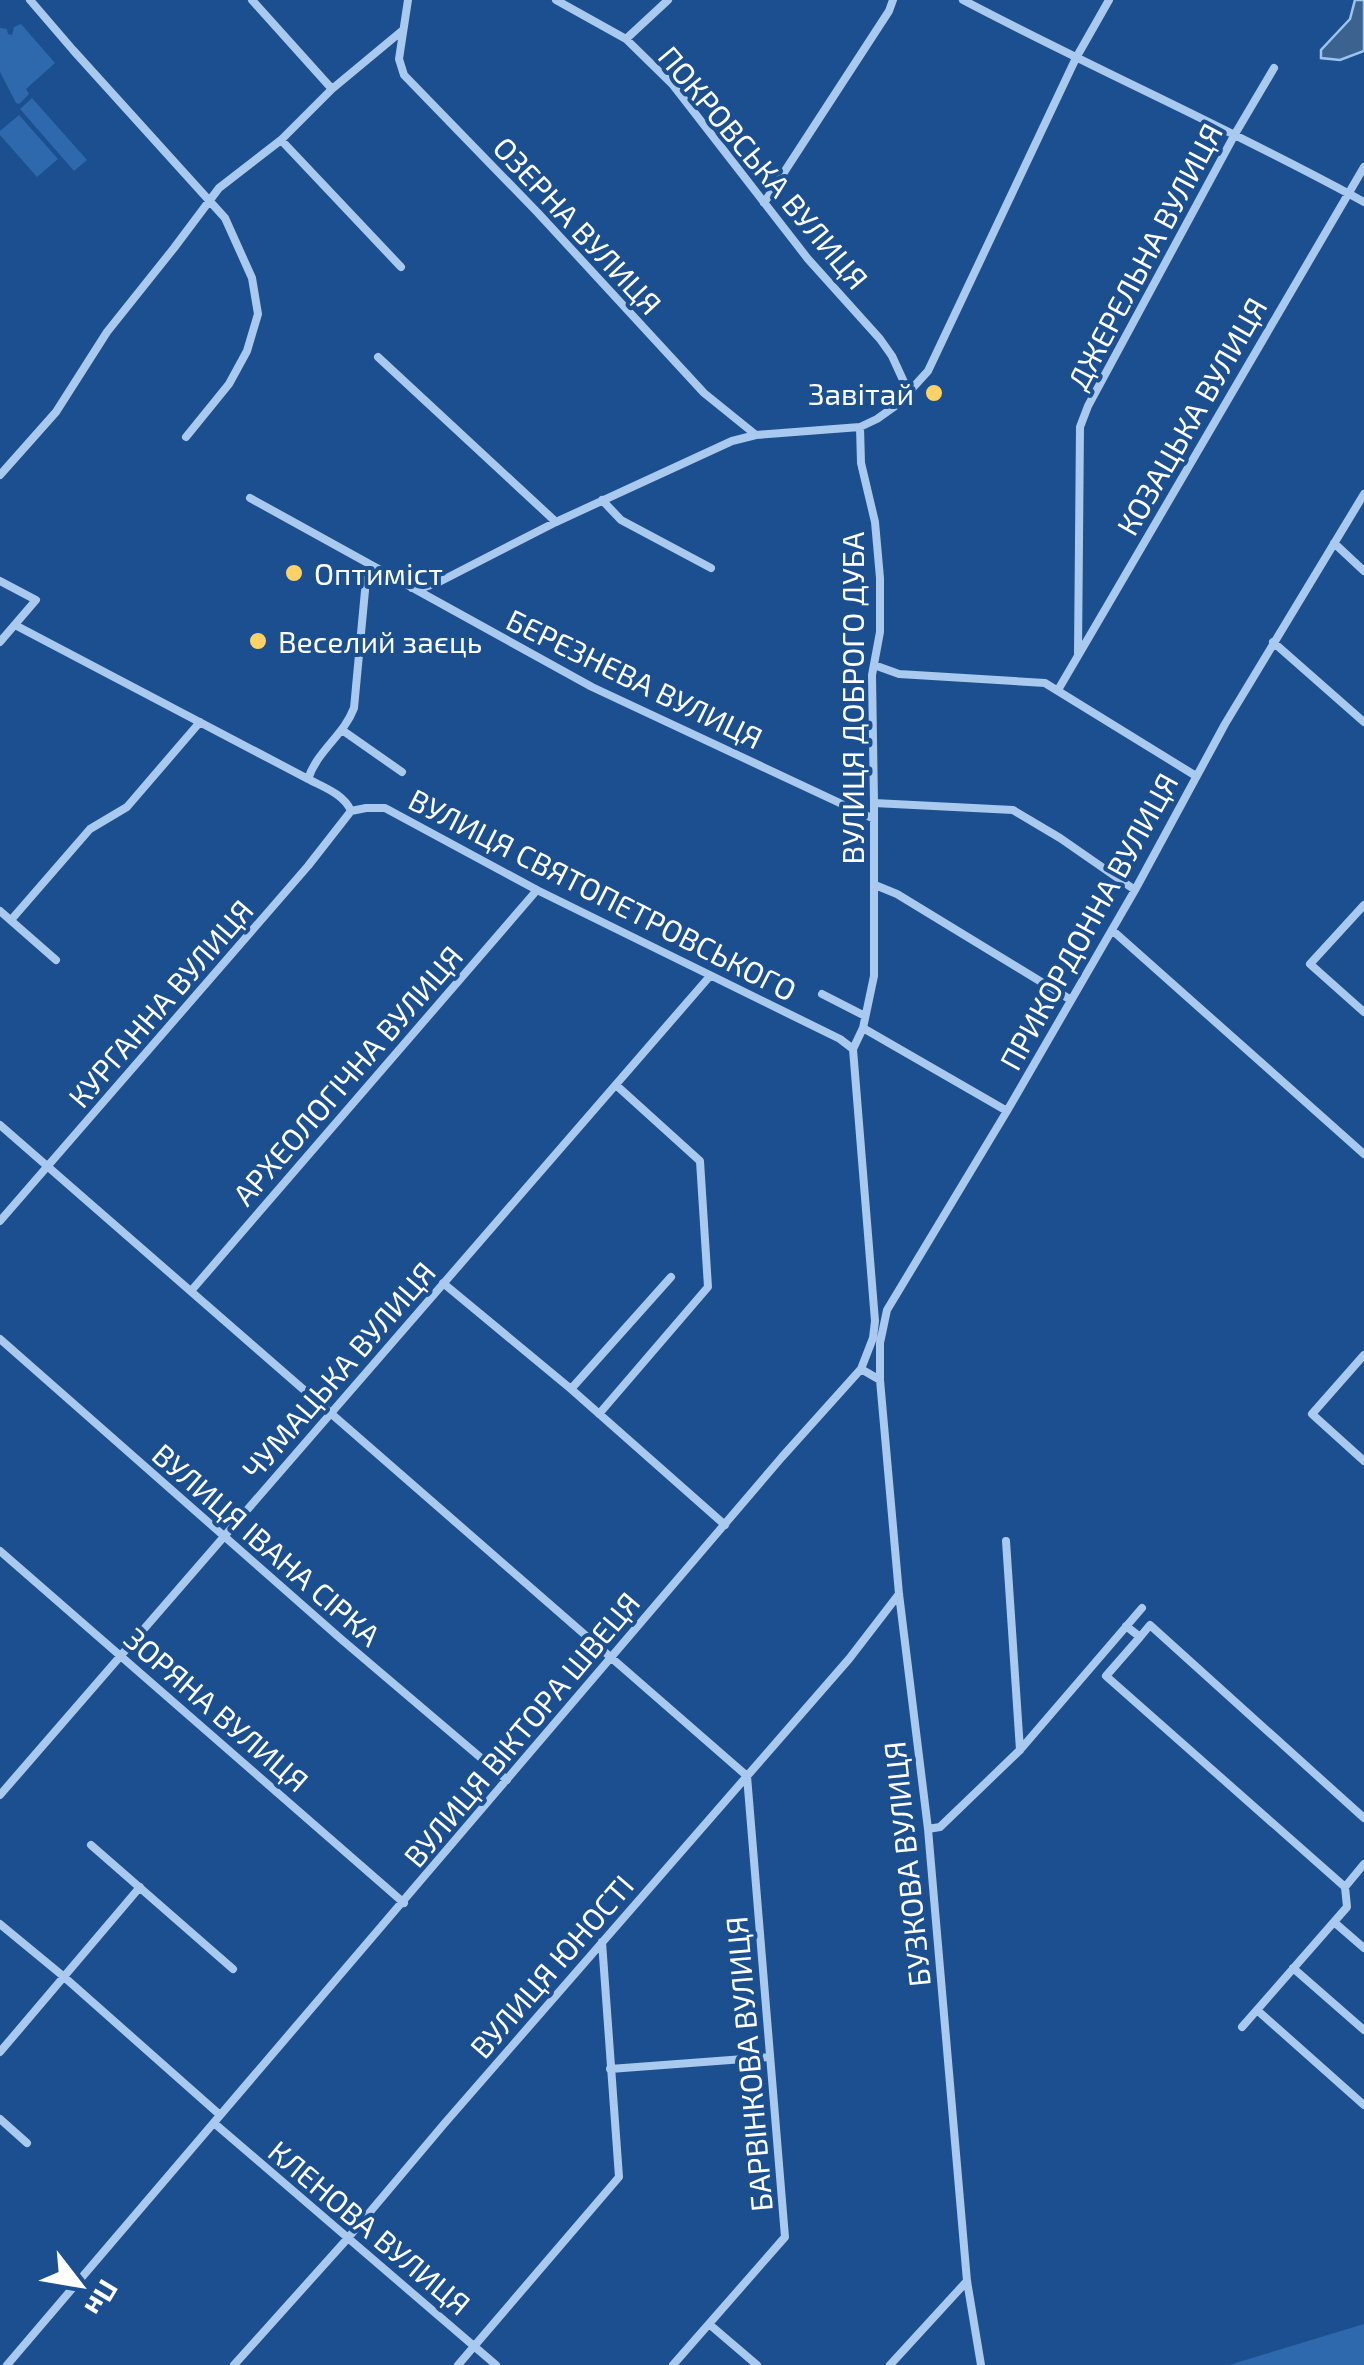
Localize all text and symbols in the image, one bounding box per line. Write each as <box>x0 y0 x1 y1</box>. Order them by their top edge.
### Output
street label: ПОКРОВСЬКА ВУЛИЦЯ <box>652 38 876 296</box>
street label: ДЖЕРЕЛЬНА ВУЛИЦЯ <box>1059 117 1229 395</box>
street label: ОЗЕРНА ВУЛИЦЯ <box>487 129 669 321</box>
street label: КОЗАЦЬКА ВУЛИЦЯ <box>1108 291 1274 541</box>
place label: Завітай <box>808 375 914 411</box>
marker: Завітай <box>923 382 945 404</box>
street label: ВУЛИЦЯ ДОБРОГО ДУБА <box>834 531 870 864</box>
place label: Оптиміст <box>314 555 443 591</box>
marker: Оптиміст <box>283 562 305 584</box>
street label: БЕРЕЗНЕВА ВУЛИЦЯ <box>501 600 769 756</box>
place label: Веселий заєць <box>278 623 482 659</box>
marker: Веселий заєць <box>247 630 269 652</box>
street label: ПРИКОРДОННА ВУЛИЦЯ <box>991 766 1185 1076</box>
street label: ВУЛИЦЯ СВЯТОПЕТРОВСЬКОГО <box>403 780 803 1008</box>
street label: КУРГАННА ВУЛИЦЯ <box>60 892 260 1114</box>
street label: АРХЕОЛОГІЧНА ВУЛИЦЯ <box>225 938 469 1212</box>
street label: ЧУМАЦЬКА ВУЛИЦЯ <box>234 1254 442 1486</box>
street label: ВУЛИЦЯ ІВАНА СІРКА <box>146 1435 389 1653</box>
street label: ВУЛИЦЯ ВІКТОРА ШВЕЦЯ <box>396 1584 646 1874</box>
street label: ЗОРЯНА ВУЛИЦЯ <box>118 1619 316 1799</box>
street label: БУЗКОВА ВУЛИЦЯ <box>875 1739 937 1989</box>
street label: ВУЛИЦЯ ЮНОСТІ <box>462 1867 640 2065</box>
street label: БАРВІНКОВА ВУЛИЦЯ <box>717 1915 779 2213</box>
street label: КЛЕНОВА ВУЛИЦЯ <box>262 2132 478 2322</box>
north arrow <box>30 2235 130 2335</box>
text: Пн <box>78 2274 126 2323</box>

